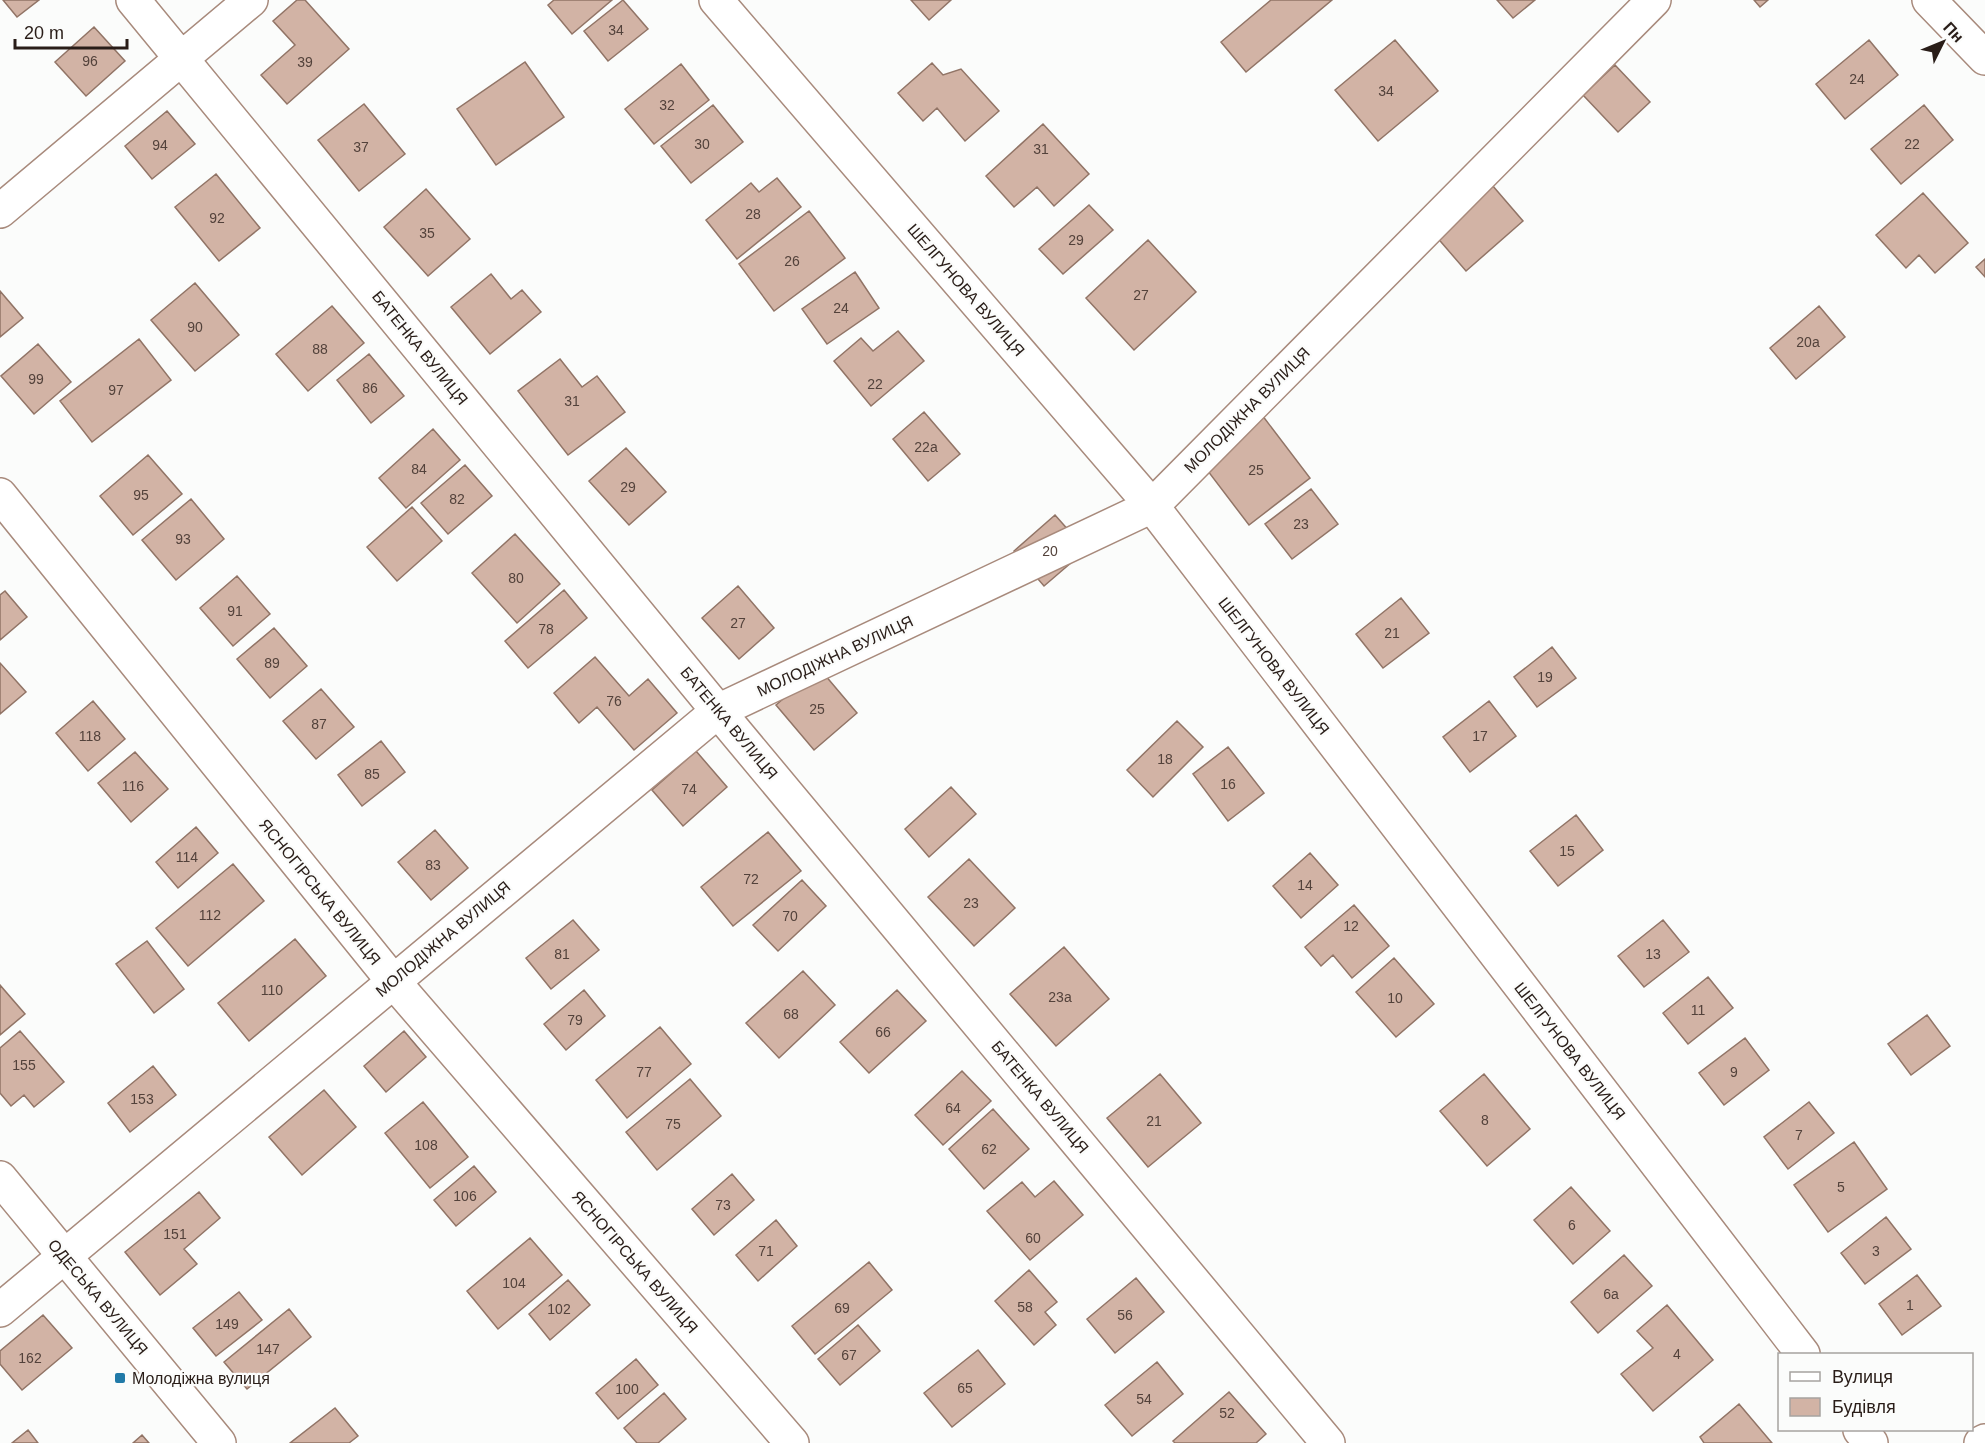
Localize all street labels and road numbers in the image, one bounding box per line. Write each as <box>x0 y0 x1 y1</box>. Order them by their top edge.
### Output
street label: ШЕЛГУНОВА ВУЛИЦЯ <box>904 221 1028 359</box>
street label: БАТЕНКА ВУЛИЦЯ <box>369 288 471 408</box>
street label: МОЛОДІЖНА ВУЛИЦЯ <box>1181 344 1313 476</box>
street label: ШЕЛГУНОВА ВУЛИЦЯ <box>1215 594 1333 738</box>
street label: МОЛОДІЖНА ВУЛИЦЯ <box>754 612 916 700</box>
street label: БАТЕНКА ВУЛИЦЯ <box>677 663 781 783</box>
street label: ЯСНОГІРСЬКА ВУЛИЦЯ <box>256 816 384 968</box>
street label: МОЛОДІЖНА ВУЛИЦЯ <box>372 878 514 1000</box>
street label: ШЕЛГУНОВА ВУЛИЦЯ <box>1511 979 1629 1123</box>
street label: БАТЕНКА ВУЛИЦЯ <box>988 1037 1092 1157</box>
street label: ЯСНОГІРСЬКА ВУЛИЦЯ <box>569 1188 701 1336</box>
street label: ОДЕСЬКА ВУЛИЦЯ <box>45 1236 151 1358</box>

